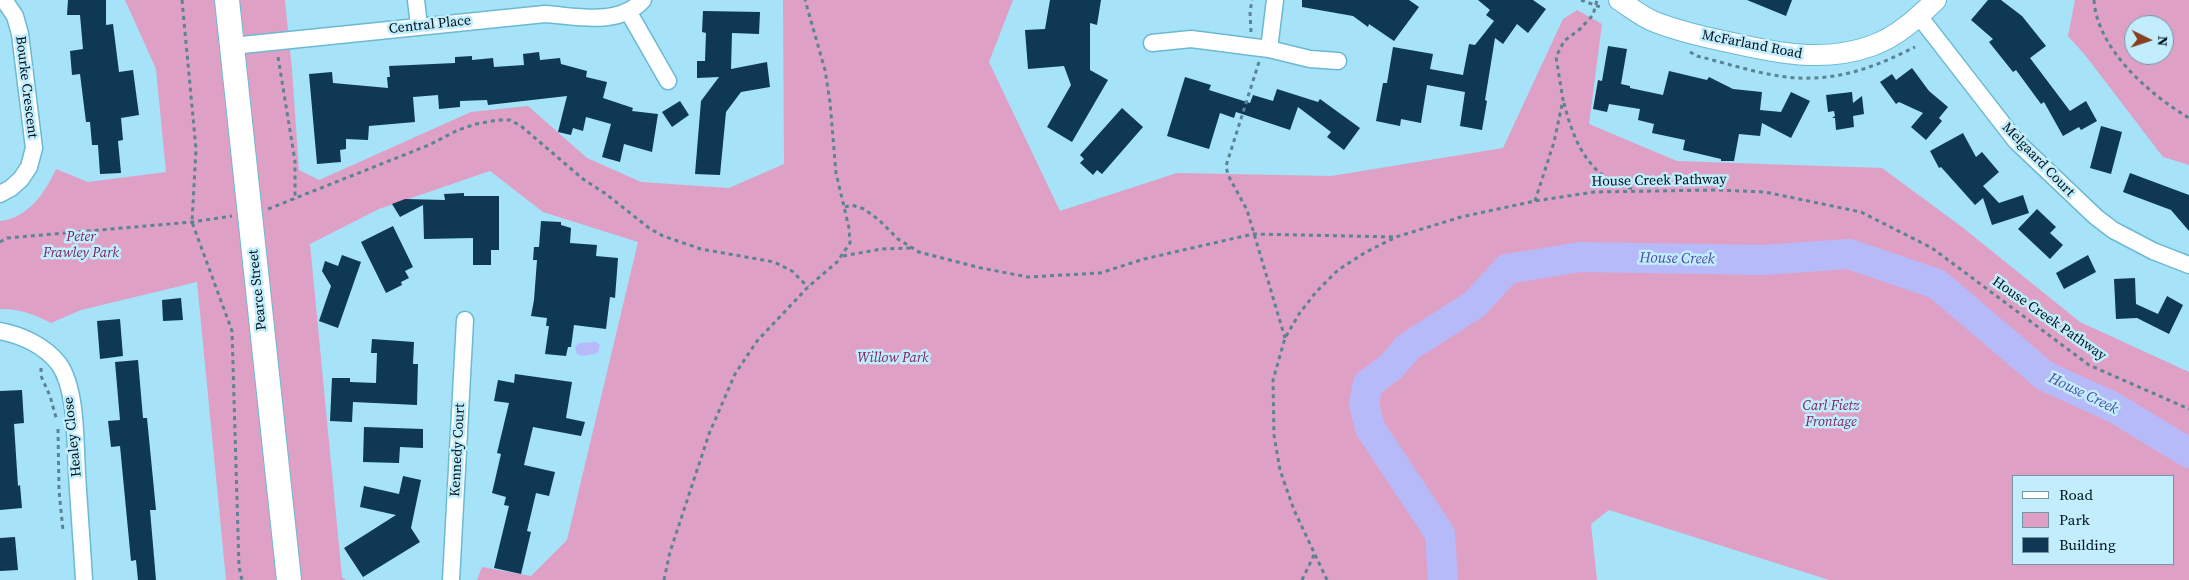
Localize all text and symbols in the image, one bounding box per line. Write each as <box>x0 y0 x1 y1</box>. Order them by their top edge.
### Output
street label: Central Place <box>388 12 472 38</box>
north arrow <box>2124 15 2174 65</box>
street label: McFarland Road <box>1700 27 1804 63</box>
street label: Bourke Crescent <box>11 35 41 139</box>
text: N <box>2153 35 2173 47</box>
street label: Melgaard Court <box>1998 119 2078 201</box>
street label: House Creek Pathway <box>1591 171 1727 191</box>
park label: Peter Frawley Park <box>43 229 119 262</box>
street label: Pearce Street <box>245 249 271 331</box>
water label: House Creek <box>1639 249 1715 269</box>
street label: House Creek Pathway <box>1989 273 2109 365</box>
park label: Willow Park <box>857 350 929 366</box>
water label: House Creek <box>2045 369 2121 419</box>
street label: Healey Close <box>60 396 86 478</box>
park label: Carl Fietz Frontage <box>1803 398 1859 431</box>
street label: Kennedy Court <box>447 403 469 497</box>
legend <box>2012 475 2174 565</box>
text: Road <box>2059 484 2093 505</box>
text: Park <box>2059 509 2090 530</box>
text: Building <box>2059 534 2116 555</box>

